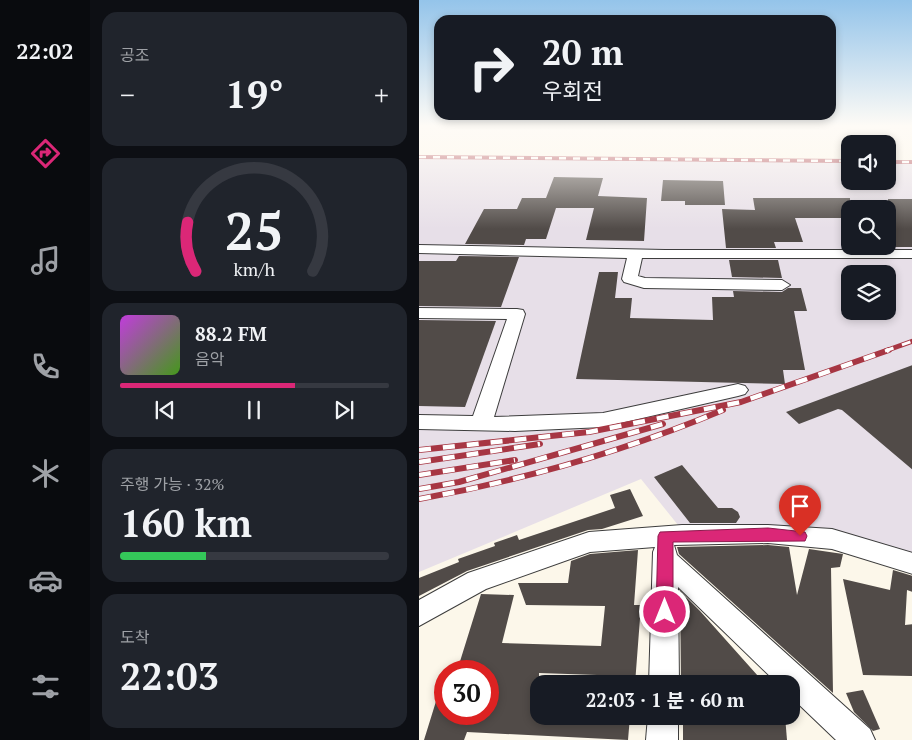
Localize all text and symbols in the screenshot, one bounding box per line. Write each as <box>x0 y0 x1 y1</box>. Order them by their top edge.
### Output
text: 20 m <box>542 29 623 75</box>
icon: right <box>459 35 524 100</box>
text: 22:02 <box>16 36 74 65</box>
text: 공조 <box>120 44 149 66</box>
text: 19° <box>225 69 284 119</box>
text: − <box>120 76 135 113</box>
text: + <box>374 76 389 113</box>
text: 우회전 <box>542 76 603 105</box>
map controls <box>841 135 896 320</box>
button: sound <box>841 135 896 190</box>
icon: directions <box>28 136 63 171</box>
text: 25 <box>225 196 284 265</box>
button: search <box>841 200 896 255</box>
icon: music <box>28 243 63 278</box>
text: km/h <box>234 257 276 281</box>
button: layers <box>841 265 896 320</box>
text: 88.2 FM <box>195 321 267 346</box>
text: 음악 <box>195 348 224 370</box>
icon: phone <box>28 349 63 384</box>
icon: previous <box>151 396 179 424</box>
icon: pause <box>240 396 268 424</box>
icon: next <box>330 396 358 424</box>
icon: climate <box>28 456 63 491</box>
text: 주행 가능 · 32% <box>120 473 224 495</box>
pin <box>779 485 821 536</box>
icon: arrive <box>786 492 814 520</box>
text: 160 km <box>120 498 252 548</box>
icon: car <box>28 563 63 598</box>
position arrow <box>638 585 690 637</box>
text: 도착 <box>120 626 149 648</box>
text: 22:03 <box>120 651 219 701</box>
speed limit sign: 30 <box>434 660 499 725</box>
icon: filters <box>28 669 63 704</box>
text: 22:03 · 1 분 · 60 m <box>586 687 744 712</box>

